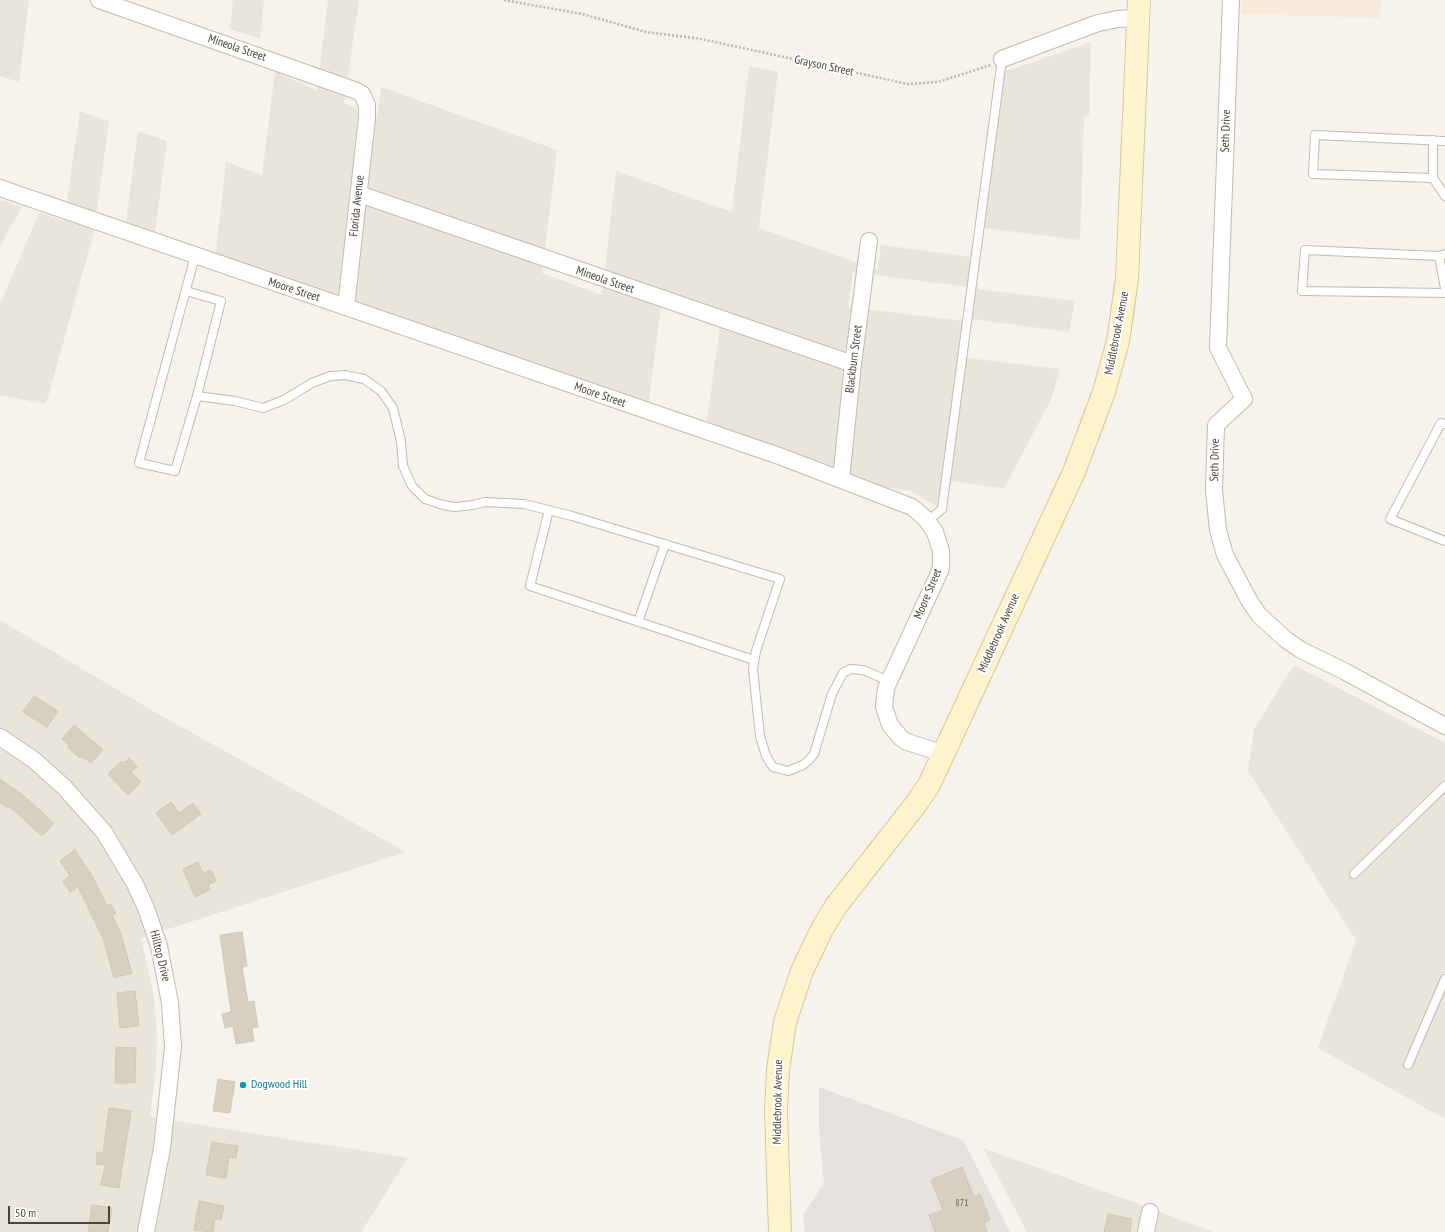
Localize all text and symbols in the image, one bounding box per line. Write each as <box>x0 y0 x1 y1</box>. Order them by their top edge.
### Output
street label: Mineola Street <box>206 31 268 65</box>
street label: Grayson Street <box>793 53 855 79</box>
street label: Seth Drive <box>1218 109 1234 153</box>
street label: Florida Avenue <box>347 175 367 237</box>
street label: Mineola Street <box>574 263 636 297</box>
street label: Moore Street <box>266 275 322 305</box>
street label: Middlebrook Avenue <box>1102 290 1132 376</box>
street label: Blackburn Street <box>843 324 865 394</box>
street label: Moore Street <box>572 379 628 411</box>
street label: Seth Drive <box>1207 438 1223 482</box>
street label: Moore Street <box>911 566 945 622</box>
street label: Middlebrook Avenue <box>975 591 1023 675</box>
street label: Hilltop Drive <box>147 929 173 983</box>
street label: Middlebrook Avenue <box>770 1059 786 1145</box>
place label: Dogwood Hill <box>251 1078 307 1092</box>
marker: Dogwood Hill <box>238 1080 248 1090</box>
house number: 871 <box>955 1197 969 1209</box>
scale bar <box>10 1198 112 1224</box>
text: 50 m <box>15 1205 36 1220</box>

